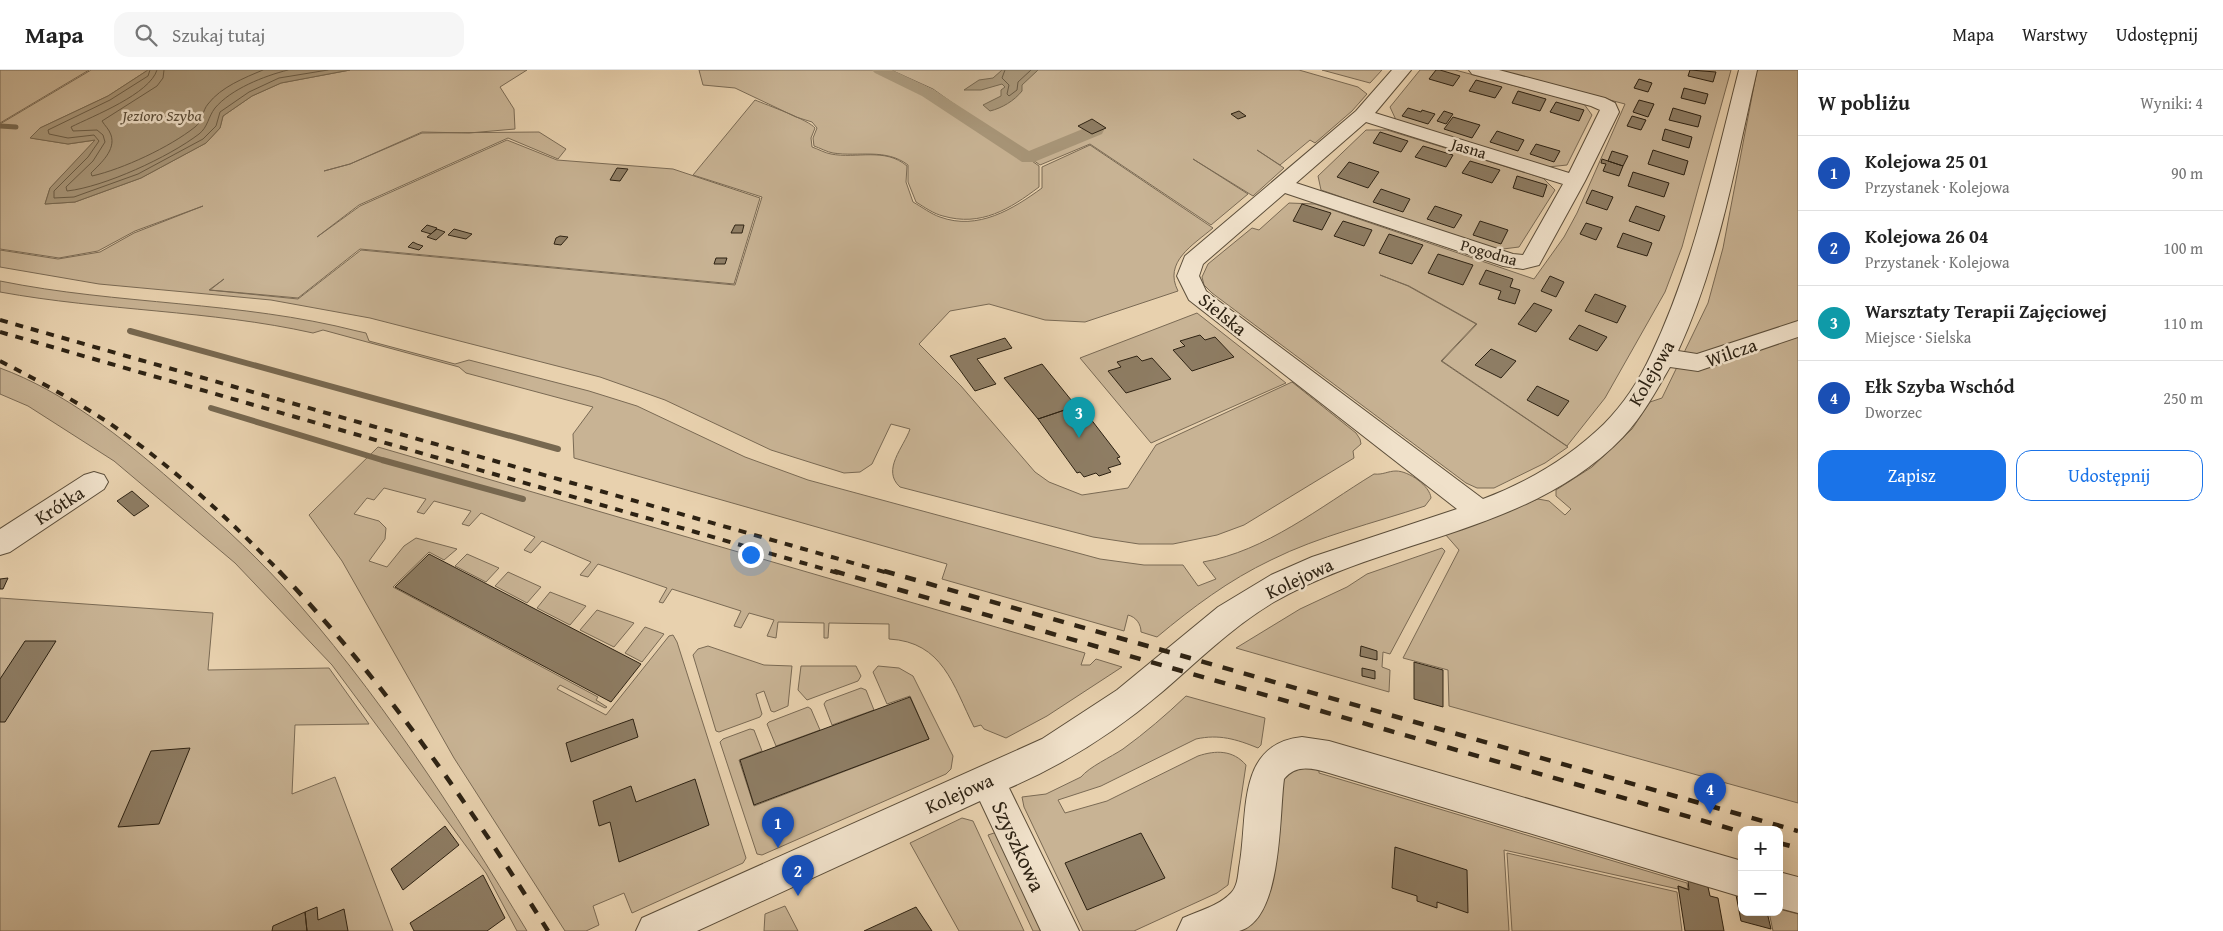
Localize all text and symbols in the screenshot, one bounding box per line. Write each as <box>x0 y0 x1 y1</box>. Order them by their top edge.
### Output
search box <box>114 12 464 57</box>
text: Mapa <box>25 17 84 52</box>
icon: search <box>132 21 160 49</box>
text: Szukaj tutaj <box>172 21 265 49</box>
text: Mapa <box>1952 21 1994 48</box>
text: Warstwy <box>2022 21 2088 48</box>
text: Udostępnij <box>2116 21 2198 48</box>
text: W pobliżu <box>1818 87 1910 118</box>
text: Wyniki: 4 <box>2140 91 2203 115</box>
water label: Jezioro Szyba <box>119 103 202 127</box>
street label: Jasna <box>1447 131 1490 165</box>
text: Kolejowa 25 01 <box>1865 147 1989 175</box>
text: 1 <box>1830 161 1838 185</box>
text: 90 m <box>2171 161 2203 185</box>
text: Przystanek · Kolejowa <box>1865 175 2010 199</box>
text: Kolejowa 26 04 <box>1865 222 1989 250</box>
street label: Pogodna <box>1458 232 1521 272</box>
text: 2 <box>1830 236 1838 260</box>
text: 100 m <box>2163 236 2203 260</box>
text: Przystanek · Kolejowa <box>1865 250 2010 274</box>
street label: Sielska <box>1193 286 1253 342</box>
text: Warsztaty Terapii Zajęciowej <box>1865 297 2107 325</box>
text: 3 <box>1830 311 1838 335</box>
text: 110 m <box>2163 311 2203 335</box>
text: Miejsce · Sielska <box>1865 325 1971 349</box>
street label: Wilcza <box>1702 330 1760 374</box>
street label: Kolejowa <box>1621 335 1681 411</box>
text: Ełk Szyba Wschód <box>1865 372 2015 400</box>
text: 4 <box>1830 386 1838 410</box>
text: 250 m <box>2163 386 2203 410</box>
pin: 3 <box>1063 397 1095 438</box>
text: Dworzec <box>1865 400 1922 424</box>
button: Zapisz <box>1818 450 2006 501</box>
button: Udostępnij <box>2016 450 2203 501</box>
street label: Krótka <box>29 479 89 531</box>
your location <box>738 542 764 568</box>
street label: Kolejowa <box>1261 550 1338 606</box>
street label: Kolejowa <box>920 766 998 820</box>
pin: 4 <box>1694 773 1726 814</box>
street label: Szyszkowa <box>984 795 1054 897</box>
pin: 1 <box>762 807 794 848</box>
map controls <box>1738 826 1783 916</box>
button: + <box>1738 826 1783 871</box>
pin: 2 <box>782 855 814 896</box>
button: − <box>1738 871 1783 916</box>

